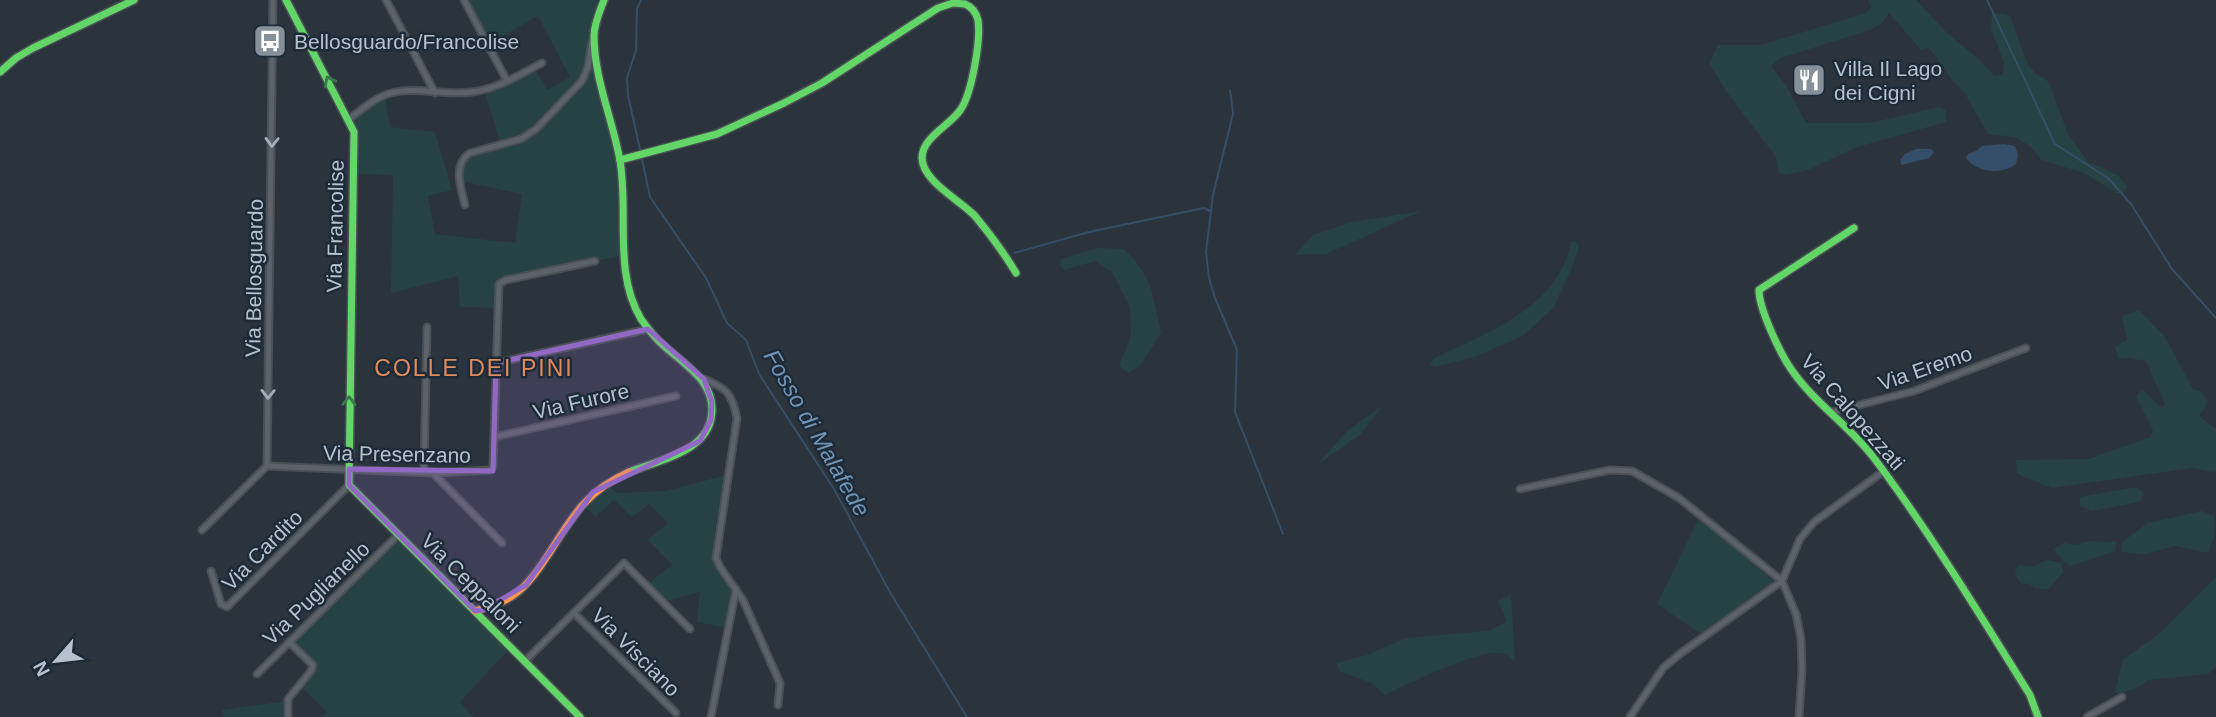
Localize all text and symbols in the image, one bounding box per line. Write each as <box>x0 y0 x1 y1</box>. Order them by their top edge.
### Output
bus stop icon: Bellosguardo/Francolise <box>251 22 289 60</box>
place label: Bellosguardo/Francolise <box>294 30 519 53</box>
place label: Villa Il Lago dei Cigni <box>1834 57 1942 104</box>
restaurant icon: Villa Il Lago dei Cigni <box>1790 61 1828 99</box>
one-way arrow <box>324 76 337 88</box>
one-way arrow <box>264 137 280 147</box>
street label: Via Francolise <box>322 159 348 293</box>
street label: Via Bellosguardo <box>241 199 267 357</box>
street label: Via Eremo <box>1875 341 1975 395</box>
water label: Fosso di Malafede <box>759 345 875 521</box>
street label: Via Calopezzati <box>1797 350 1909 474</box>
district label: COLLE DEI PINI <box>374 355 574 381</box>
street label: Via Furore <box>531 379 631 423</box>
one-way arrow <box>260 389 276 399</box>
one-way arrow <box>342 395 357 406</box>
street label: Via Presenzano <box>323 441 471 467</box>
street label: Via Cardito <box>217 505 307 595</box>
street label: Via Ceppaloni <box>417 529 525 637</box>
street label: Via Puglianello <box>258 537 374 649</box>
street label: Via Visciano <box>587 603 685 701</box>
north arrow <box>21 626 91 696</box>
text: N <box>29 658 54 680</box>

